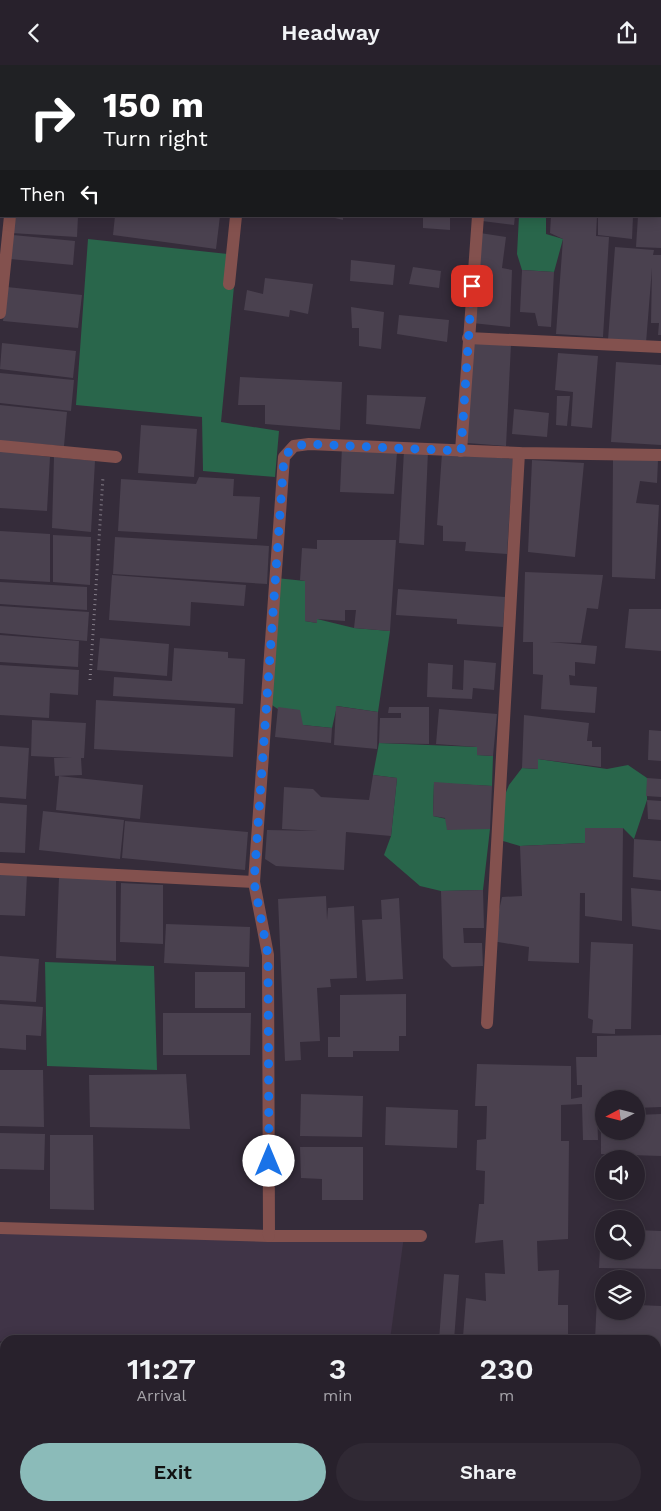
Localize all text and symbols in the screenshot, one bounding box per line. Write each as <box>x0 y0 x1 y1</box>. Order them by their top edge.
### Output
icon: back <box>20 19 48 47</box>
icon: share <box>613 19 641 47</box>
text: Headway <box>281 20 380 45</box>
text: 150 m <box>103 84 204 126</box>
icon: right <box>20 85 85 150</box>
text: Turn right <box>103 126 208 151</box>
icon: left <box>76 180 104 208</box>
text: Then <box>20 183 66 206</box>
pin <box>451 265 493 307</box>
icon: arrive <box>458 272 486 300</box>
north arrow <box>595 1090 645 1140</box>
map controls <box>595 1090 645 1320</box>
position arrow <box>242 1134 294 1186</box>
button: sound <box>595 1150 645 1200</box>
button: search <box>595 1210 645 1260</box>
button: layers <box>595 1270 645 1320</box>
text: 11:27 <box>127 1351 196 1386</box>
text: 3 <box>329 1351 347 1386</box>
text: 230 <box>479 1351 534 1386</box>
text: Arrival <box>137 1386 186 1405</box>
text: min <box>323 1386 352 1405</box>
text: m <box>499 1386 514 1405</box>
button: Exit <box>20 1443 326 1501</box>
button: Share <box>336 1443 641 1501</box>

